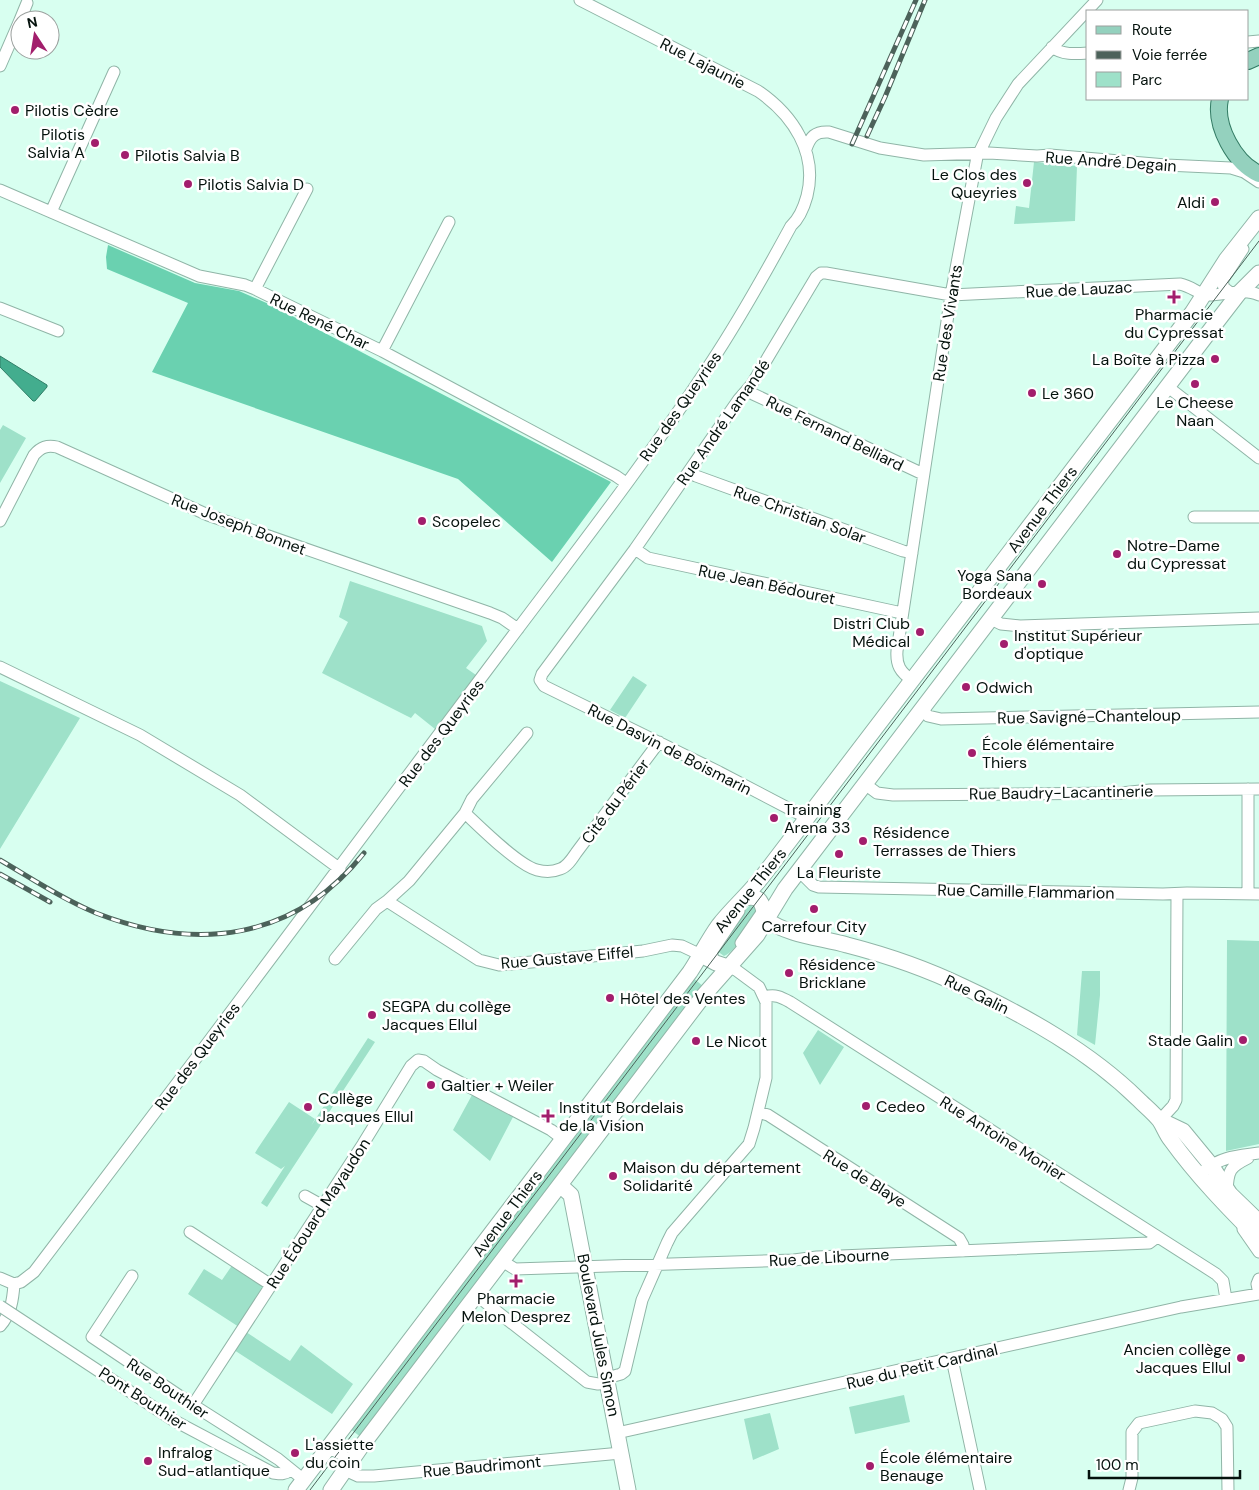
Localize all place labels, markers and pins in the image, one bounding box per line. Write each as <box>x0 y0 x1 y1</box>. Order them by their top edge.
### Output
place label: Pilotis Cèdre <box>25 100 119 121</box>
marker: Pilotis Cèdre <box>9 104 21 116</box>
place label: Pilotis Salvia A <box>28 124 85 163</box>
marker: Pilotis Salvia A <box>89 137 101 149</box>
place label: Pilotis Salvia B <box>135 145 240 166</box>
marker: Pilotis Salvia B <box>119 149 131 161</box>
place label: Le Clos des Queyries <box>932 164 1017 203</box>
place label: Pilotis Salvia D <box>198 174 304 195</box>
marker: Le Clos des Queyries <box>1021 177 1033 189</box>
marker: Pilotis Salvia D <box>182 178 194 190</box>
place label: Aldi <box>1177 192 1205 213</box>
marker: Aldi <box>1209 196 1221 208</box>
marker: Pharmacie du Cypressat <box>1168 291 1180 303</box>
place label: Pharmacie du Cypressat <box>1124 304 1224 343</box>
place label: La Boîte à Pizza <box>1092 349 1205 370</box>
marker: La Boîte à Pizza <box>1209 353 1221 365</box>
marker: Le Cheese Naan <box>1189 378 1201 390</box>
place label: Le 360 <box>1042 383 1094 404</box>
marker: Le 360 <box>1026 387 1038 399</box>
place label: Le Cheese Naan <box>1156 392 1234 431</box>
place label: Scopelec <box>432 511 501 532</box>
marker: Scopelec <box>416 515 428 527</box>
place label: Notre-Dame du Cypressat <box>1127 535 1226 574</box>
marker: Notre-Dame du Cypressat <box>1111 548 1123 560</box>
place label: Yoga Sana Bordeaux <box>957 565 1032 604</box>
marker: Yoga Sana Bordeaux <box>1036 578 1048 590</box>
place label: Distri Club Médical <box>833 613 910 652</box>
place label: Institut Supérieur d'optique <box>1014 625 1142 664</box>
marker: Distri Club Médical <box>914 626 926 638</box>
marker: Institut Supérieur d'optique <box>998 638 1010 650</box>
place label: Odwich <box>976 677 1033 698</box>
marker: Odwich <box>960 681 972 693</box>
place label: École élémentaire Thiers <box>982 734 1114 773</box>
marker: École élémentaire Thiers <box>966 747 978 759</box>
place label: Training Arena 33 <box>784 799 850 838</box>
marker: Training Arena 33 <box>768 812 780 824</box>
place label: Résidence Terrasses de Thiers <box>873 822 1016 861</box>
marker: Résidence Terrasses de Thiers <box>857 835 869 847</box>
marker: La Fleuriste <box>833 848 845 860</box>
place label: La Fleuriste <box>797 862 881 883</box>
marker: Carrefour City <box>808 903 820 915</box>
place label: Carrefour City <box>761 916 867 937</box>
place label: Résidence Bricklane <box>799 954 876 993</box>
marker: Résidence Bricklane <box>783 967 795 979</box>
place label: Hôtel des Ventes <box>620 988 746 1009</box>
marker: Hôtel des Ventes <box>604 992 616 1004</box>
place label: SEGPA du collège Jacques Ellul <box>382 996 511 1035</box>
marker: SEGPA du collège Jacques Ellul <box>366 1009 378 1021</box>
place label: Stade Galin <box>1148 1030 1233 1051</box>
place label: Le Nicot <box>706 1031 767 1052</box>
marker: Stade Galin <box>1237 1034 1249 1046</box>
marker: Le Nicot <box>690 1035 702 1047</box>
place label: Galtier + Weiler <box>441 1075 554 1096</box>
marker: Galtier + Weiler <box>425 1079 437 1091</box>
place label: Collège Jacques Ellul <box>318 1088 413 1127</box>
place label: Cedeo <box>876 1096 925 1117</box>
place label: Institut Bordelais de la Vision <box>559 1097 684 1136</box>
marker: Cedeo <box>860 1100 872 1112</box>
marker: Collège Jacques Ellul <box>302 1101 314 1113</box>
marker: Institut Bordelais de la Vision <box>541 1109 555 1123</box>
place label: Maison du département Solidarité <box>623 1157 801 1196</box>
marker: Maison du département Solidarité <box>607 1170 619 1182</box>
marker: Pharmacie Melon Desprez <box>510 1275 522 1287</box>
place label: Pharmacie Melon Desprez <box>461 1288 571 1327</box>
place label: Ancien collège Jacques Ellul <box>1123 1339 1231 1378</box>
marker: Ancien collège Jacques Ellul <box>1235 1352 1247 1364</box>
place label: L'assiette du coin <box>305 1434 374 1473</box>
place label: Infralog Sud-atlantique <box>158 1442 270 1481</box>
marker: L'assiette du coin <box>289 1447 301 1459</box>
place label: École élémentaire Benauge <box>880 1447 1012 1486</box>
marker: Infralog Sud-atlantique <box>142 1455 154 1467</box>
marker: École élémentaire Benauge <box>864 1460 876 1472</box>

